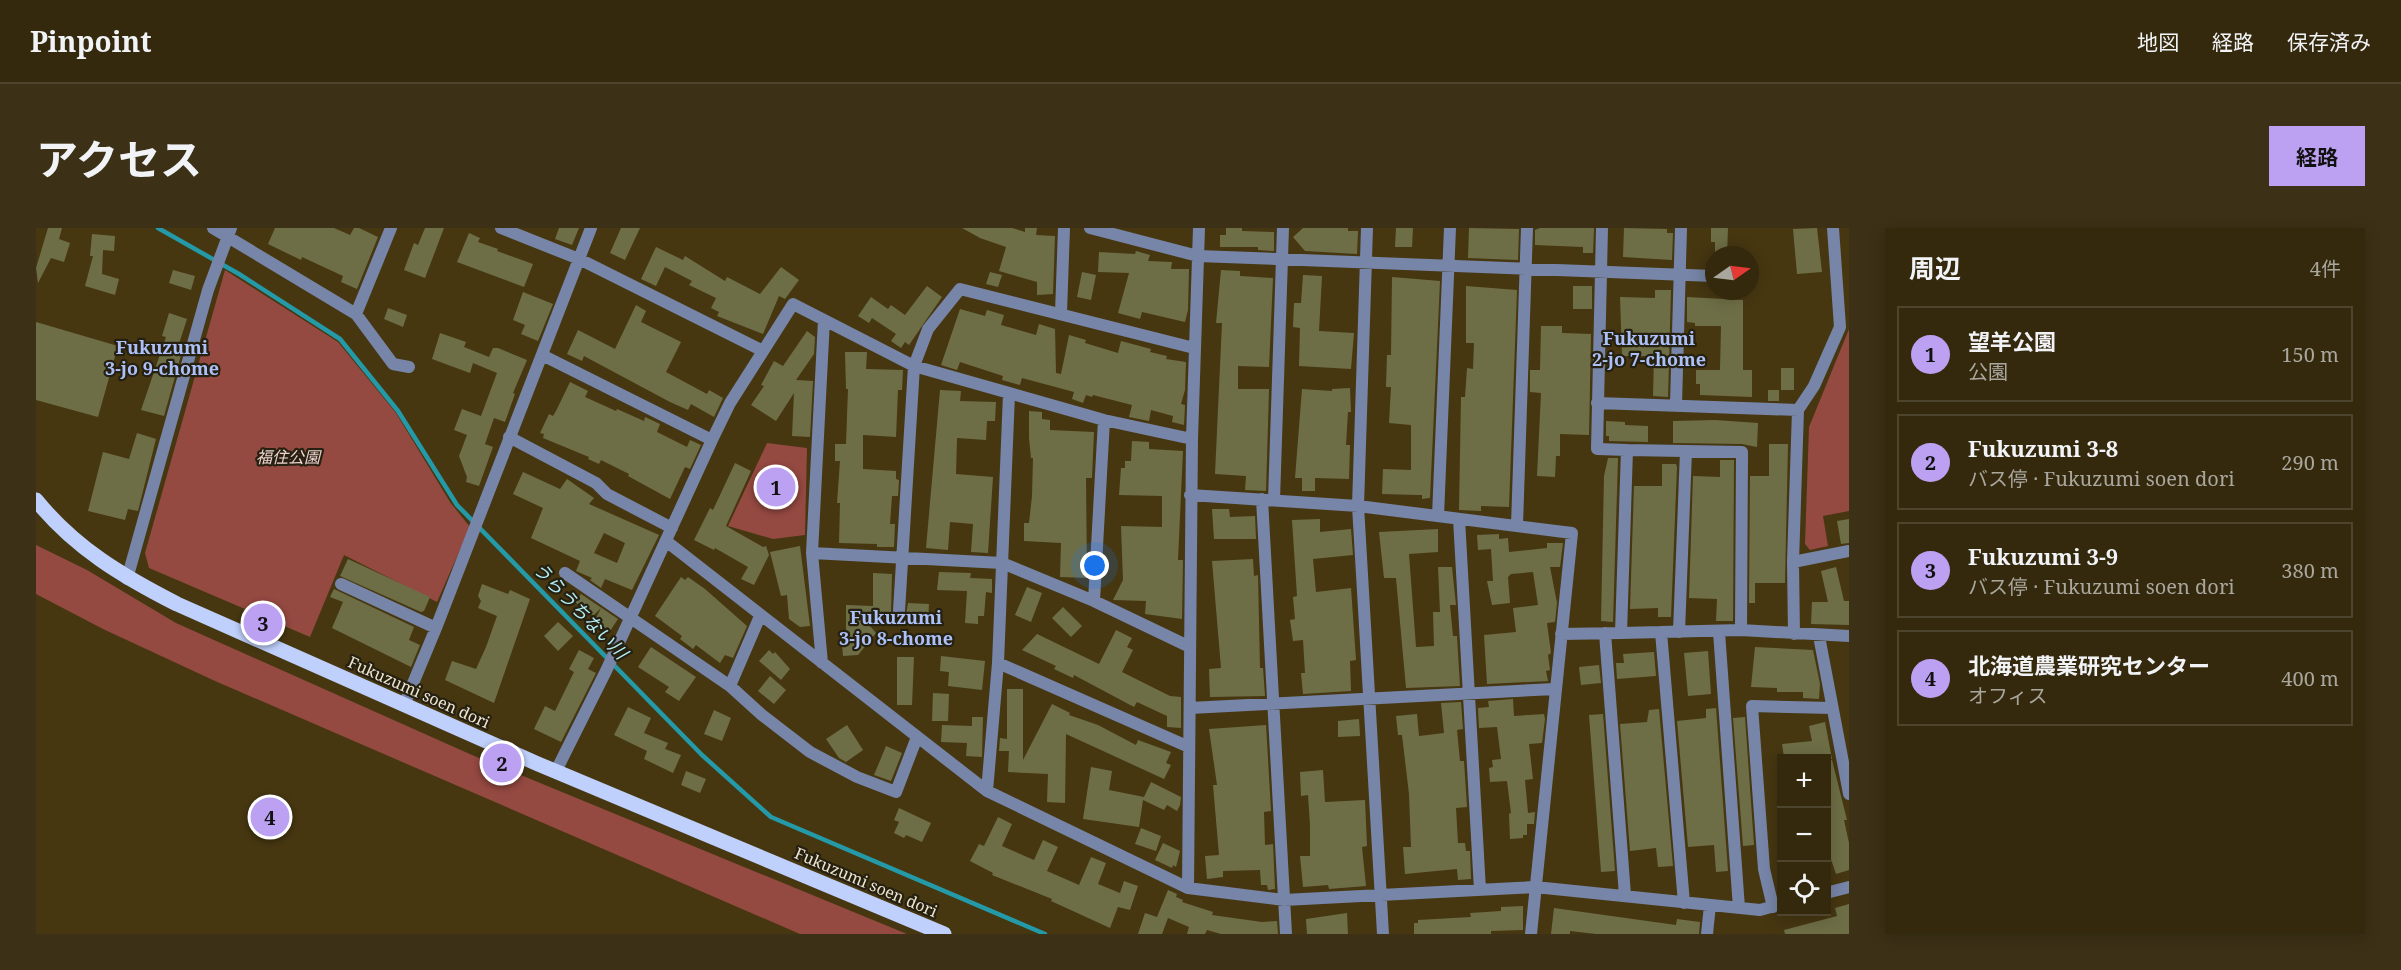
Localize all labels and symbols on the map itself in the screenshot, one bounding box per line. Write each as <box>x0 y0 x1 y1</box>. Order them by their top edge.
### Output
north arrow <box>1705 246 1759 300</box>
district label: Fukuzumi 2-jo 7-chome <box>1592 326 1706 371</box>
district label: Fukuzumi 3-jo 9-chome <box>105 335 219 380</box>
park label: 福住公園 <box>256 446 322 468</box>
pin: 1 <box>756 464 796 510</box>
your location <box>1080 551 1109 580</box>
water label: うらうちない川 <box>528 557 635 665</box>
pin: 3 <box>244 600 282 646</box>
district label: Fukuzumi 3-jo 8-chome <box>839 605 953 650</box>
street label: Fukuzumi soen dori <box>345 651 493 733</box>
pin: 2 <box>482 740 522 786</box>
pin: 4 <box>250 794 290 840</box>
street label: Fukuzumi soen dori <box>791 842 941 922</box>

